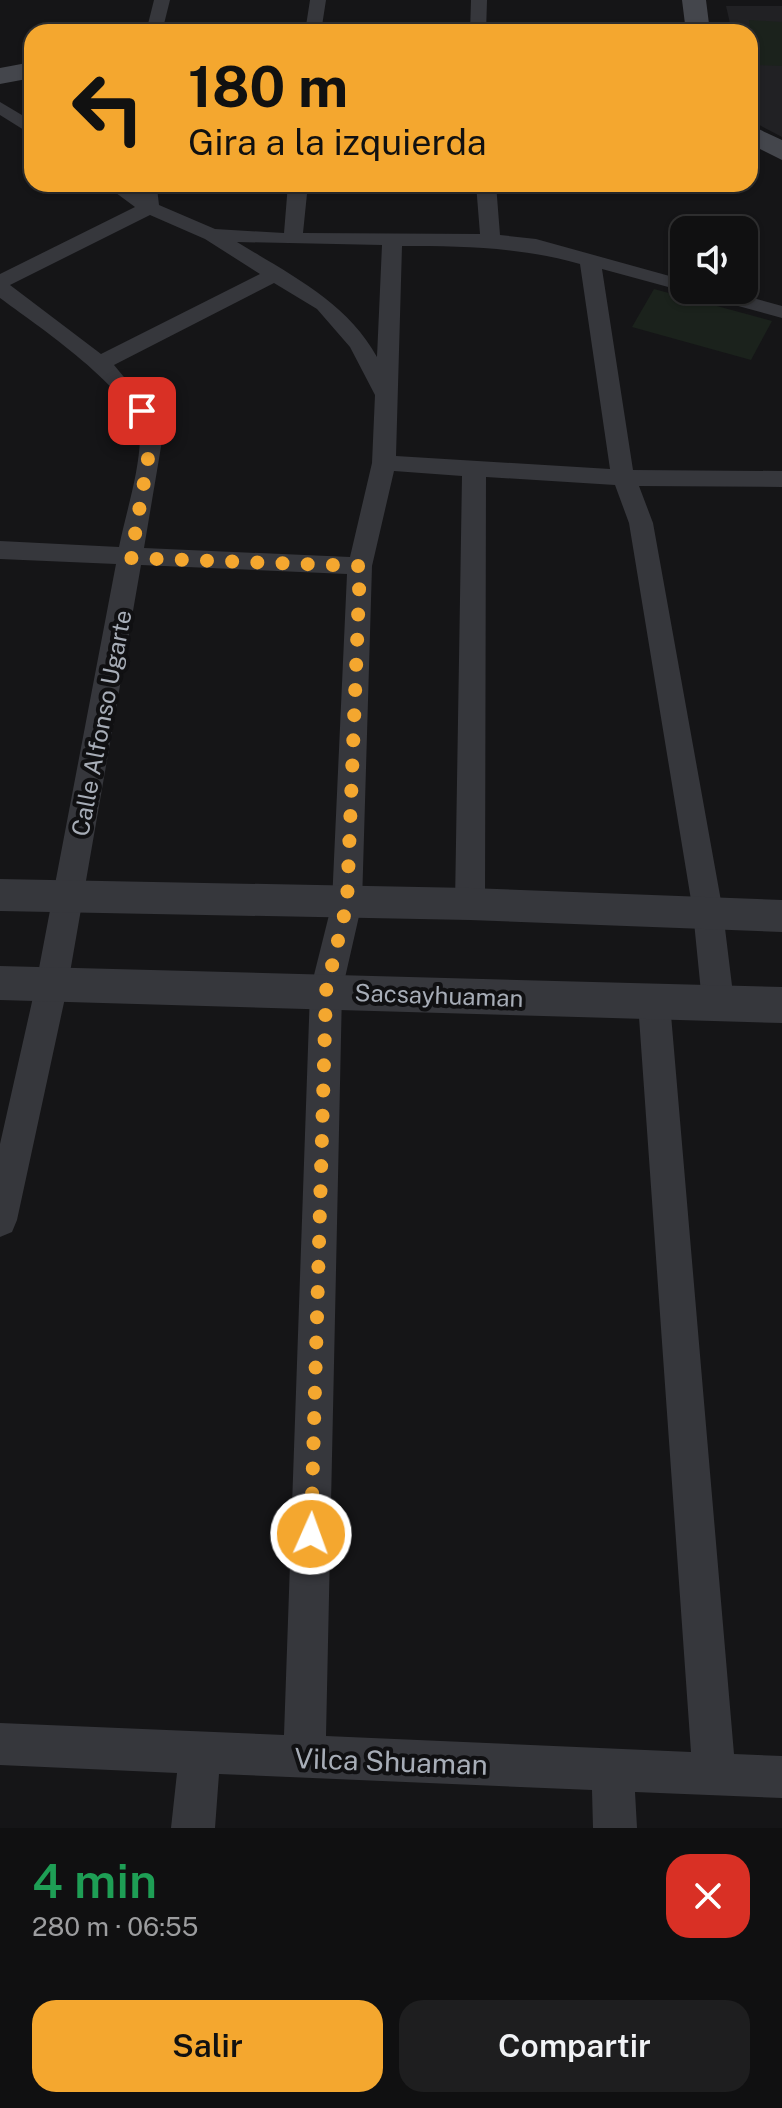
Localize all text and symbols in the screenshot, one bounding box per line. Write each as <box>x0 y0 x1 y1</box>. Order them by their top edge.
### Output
text: 180 m <box>188 54 348 120</box>
icon: left <box>56 56 160 160</box>
text: Gira a la izquierda <box>188 121 487 163</box>
map controls <box>670 216 758 304</box>
button: sound <box>670 216 758 304</box>
pin <box>108 377 176 445</box>
icon: arrive <box>120 389 164 433</box>
street label: Calle Alfonso Ugarte <box>65 607 137 839</box>
street label: Sacsayhuaman <box>354 978 524 1012</box>
position arrow <box>269 1492 353 1576</box>
street label: Vilca Shuaman <box>294 1741 488 1781</box>
text: 4 min <box>32 1852 157 1909</box>
button: close <box>666 1854 750 1938</box>
text: 280 m · 06:55 <box>32 1911 198 1942</box>
button: Salir <box>32 2000 383 2092</box>
button: Compartir <box>399 2000 750 2092</box>

